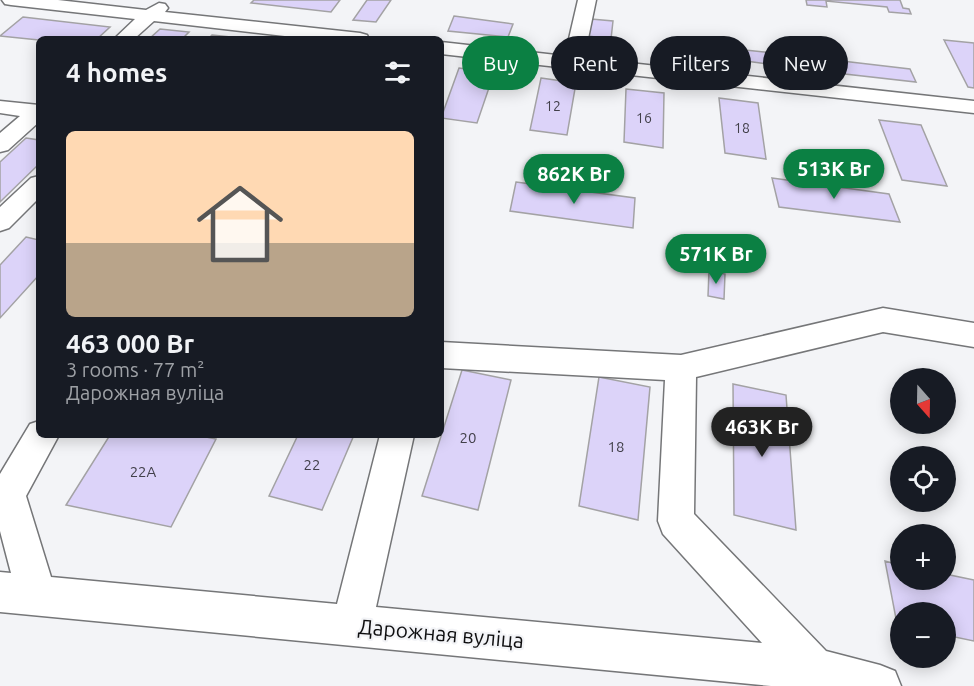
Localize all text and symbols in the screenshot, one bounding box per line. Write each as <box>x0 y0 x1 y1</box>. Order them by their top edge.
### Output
chip: Buy <box>462 36 539 90</box>
chip: Rent <box>551 36 638 90</box>
chip: Filters <box>650 36 751 90</box>
chip: New <box>763 36 848 90</box>
icon: filters <box>381 56 414 89</box>
text: 4 homes <box>66 58 167 87</box>
house number: 12 <box>545 98 561 114</box>
house number: 16 <box>636 110 652 126</box>
house number: 18 <box>734 120 750 136</box>
pin: 513K Br <box>779 149 889 200</box>
pin: 862K Br <box>519 154 629 205</box>
text: 513K Br <box>797 157 871 180</box>
text: 862K Br <box>537 162 611 185</box>
icon: home <box>186 170 294 278</box>
pin: 571K Br <box>661 234 771 285</box>
text: 571K Br <box>679 242 753 265</box>
text: 463 000 Br <box>66 329 194 358</box>
text: 3 rooms · 77 m² <box>66 358 204 381</box>
north arrow <box>890 368 956 434</box>
map controls <box>890 368 956 668</box>
text: Дарожная вуліца <box>66 381 224 404</box>
pin: 463K Br <box>707 407 817 458</box>
text: 463K Br <box>725 415 799 438</box>
house number: 20 <box>460 429 476 446</box>
house number: 18 <box>608 438 624 455</box>
button: locate <box>890 446 956 512</box>
house number: 22 <box>304 456 320 473</box>
house number: 22А <box>130 463 157 480</box>
button: + <box>890 524 956 590</box>
button: − <box>890 602 956 668</box>
street label: Дарожная вуліца <box>357 614 525 652</box>

